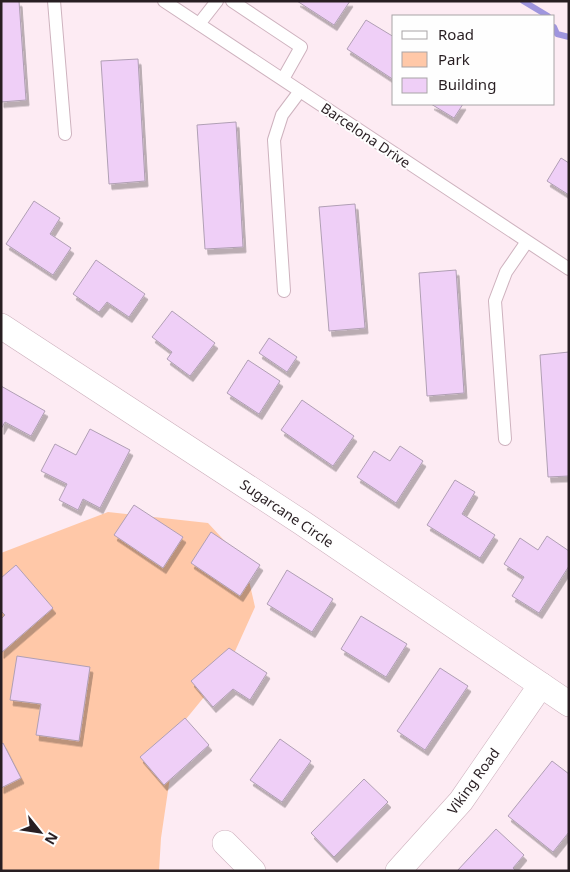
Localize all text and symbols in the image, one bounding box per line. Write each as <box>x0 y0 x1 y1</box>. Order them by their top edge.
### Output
legend <box>392 15 555 105</box>
text: Road <box>438 24 474 44</box>
text: Park <box>438 49 470 69</box>
text: Building <box>438 74 496 94</box>
street label: Barcelona Drive <box>318 98 414 172</box>
street label: Sugarcane Circle <box>236 475 338 551</box>
street label: Viking Road <box>442 744 504 818</box>
north arrow <box>15 807 65 857</box>
text: N <box>41 829 63 848</box>

